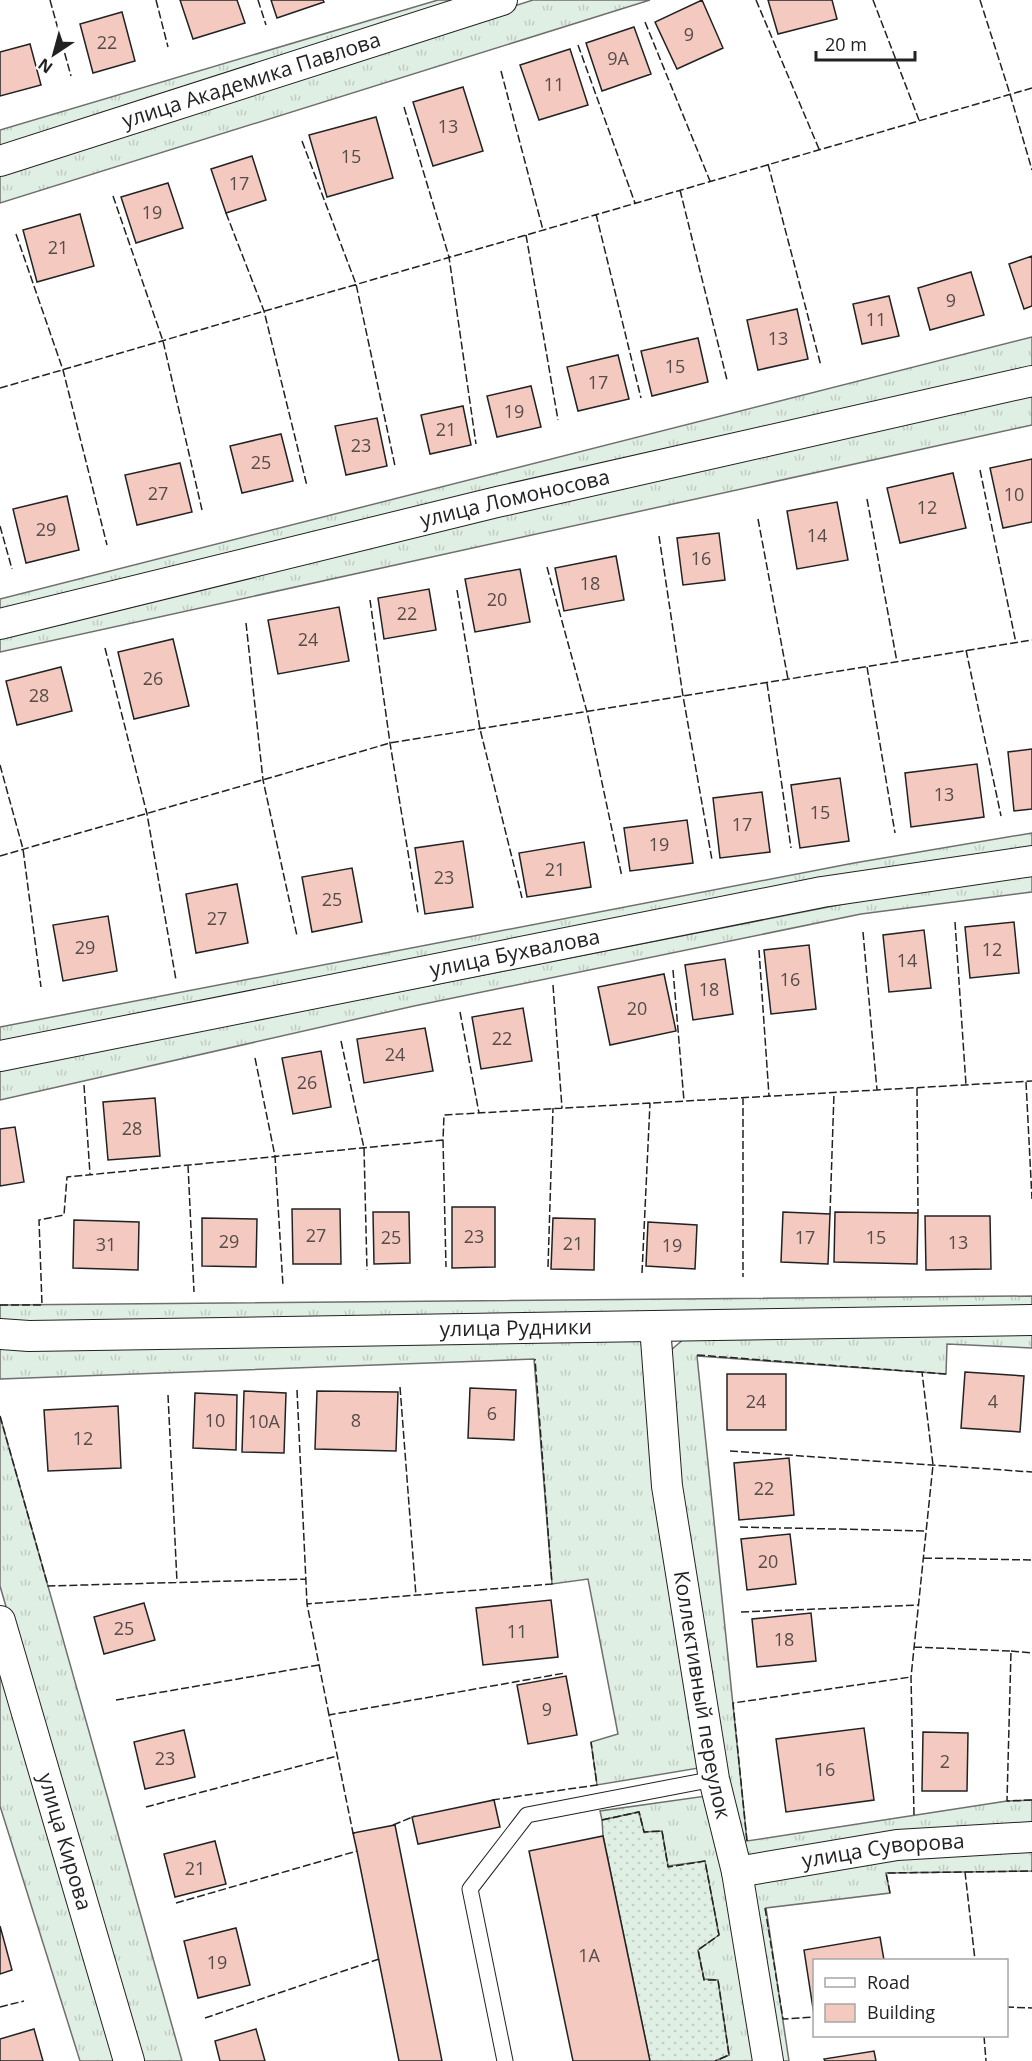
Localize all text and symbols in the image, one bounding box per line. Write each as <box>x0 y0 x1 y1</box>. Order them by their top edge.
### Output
house number: 9 <box>684 22 694 46</box>
north arrow <box>24 24 84 84</box>
scale bar <box>816 24 915 62</box>
street label: улица Академика Павлова <box>118 25 384 134</box>
house number: 22 <box>97 30 117 54</box>
text: 20 m <box>825 32 867 56</box>
house number: 9А <box>607 46 629 70</box>
text: N <box>33 53 57 79</box>
house number: 11 <box>544 72 564 96</box>
house number: 13 <box>438 114 458 138</box>
house number: 15 <box>341 144 361 168</box>
house number: 17 <box>229 171 249 195</box>
house number: 19 <box>142 200 162 224</box>
house number: 21 <box>48 235 68 259</box>
house number: 9 <box>946 288 956 312</box>
house number: 11 <box>866 307 886 331</box>
house number: 13 <box>768 326 788 350</box>
house number: 15 <box>665 354 685 378</box>
house number: 17 <box>588 370 608 394</box>
house number: 19 <box>504 399 524 423</box>
house number: 21 <box>436 417 456 441</box>
house number: 23 <box>351 433 371 457</box>
house number: 25 <box>251 450 271 474</box>
street label: улица Ломоносова <box>417 462 612 533</box>
house number: 27 <box>148 481 168 505</box>
house number: 10 <box>1004 482 1024 506</box>
house number: 12 <box>917 495 937 519</box>
house number: 29 <box>36 517 56 541</box>
house number: 14 <box>807 523 827 547</box>
house number: 16 <box>691 546 711 570</box>
house number: 18 <box>580 571 600 595</box>
house number: 20 <box>487 587 507 611</box>
house number: 22 <box>397 601 417 625</box>
house number: 24 <box>298 627 318 651</box>
house number: 26 <box>143 666 163 690</box>
house number: 28 <box>29 683 49 707</box>
house number: 13 <box>934 782 954 806</box>
house number: 15 <box>810 800 830 824</box>
house number: 17 <box>732 812 752 836</box>
house number: 19 <box>649 832 669 856</box>
house number: 21 <box>545 857 565 881</box>
house number: 23 <box>434 865 454 889</box>
house number: 25 <box>322 887 342 911</box>
house number: 27 <box>207 906 227 930</box>
street label: улица Бухвалова <box>427 922 602 983</box>
house number: 29 <box>75 935 95 959</box>
house number: 12 <box>982 937 1002 961</box>
house number: 14 <box>897 948 917 972</box>
house number: 16 <box>780 967 800 991</box>
house number: 18 <box>699 977 719 1001</box>
house number: 20 <box>627 996 647 1020</box>
house number: 22 <box>492 1026 512 1050</box>
house number: 24 <box>385 1042 405 1066</box>
house number: 26 <box>297 1070 317 1094</box>
house number: 28 <box>122 1116 142 1140</box>
house number: 27 <box>306 1223 326 1247</box>
house number: 23 <box>464 1224 484 1248</box>
house number: 25 <box>381 1225 401 1249</box>
house number: 17 <box>795 1225 815 1249</box>
house number: 15 <box>866 1225 886 1249</box>
house number: 29 <box>219 1229 239 1253</box>
house number: 13 <box>948 1230 968 1254</box>
house number: 21 <box>563 1231 583 1255</box>
house number: 31 <box>96 1232 116 1256</box>
house number: 19 <box>662 1233 682 1257</box>
street label: улица Рудники <box>439 1312 592 1342</box>
house number: 24 <box>746 1389 766 1413</box>
house number: 4 <box>988 1389 998 1413</box>
house number: 6 <box>487 1401 497 1425</box>
house number: 10 <box>205 1408 225 1432</box>
house number: 8 <box>351 1408 361 1432</box>
house number: 10А <box>248 1409 281 1433</box>
house number: 12 <box>73 1426 93 1450</box>
house number: 22 <box>754 1476 774 1500</box>
house number: 20 <box>758 1549 778 1573</box>
street label: Коллективный переулок <box>668 1568 738 1822</box>
house number: 25 <box>114 1616 134 1640</box>
house number: 11 <box>507 1619 527 1643</box>
house number: 18 <box>774 1627 794 1651</box>
house number: 9 <box>542 1697 552 1721</box>
house number: 23 <box>155 1746 175 1770</box>
house number: 2 <box>940 1749 950 1773</box>
house number: 16 <box>815 1757 835 1781</box>
street label: улица Кирова <box>32 1770 99 1913</box>
street label: улица Суворова <box>800 1826 965 1874</box>
house number: 21 <box>185 1856 205 1880</box>
house number: 1А <box>578 1943 600 1967</box>
house number: 19 <box>207 1950 227 1974</box>
legend <box>813 1959 1008 2037</box>
text: Road <box>867 1970 910 1994</box>
text: Building <box>867 2000 935 2024</box>

